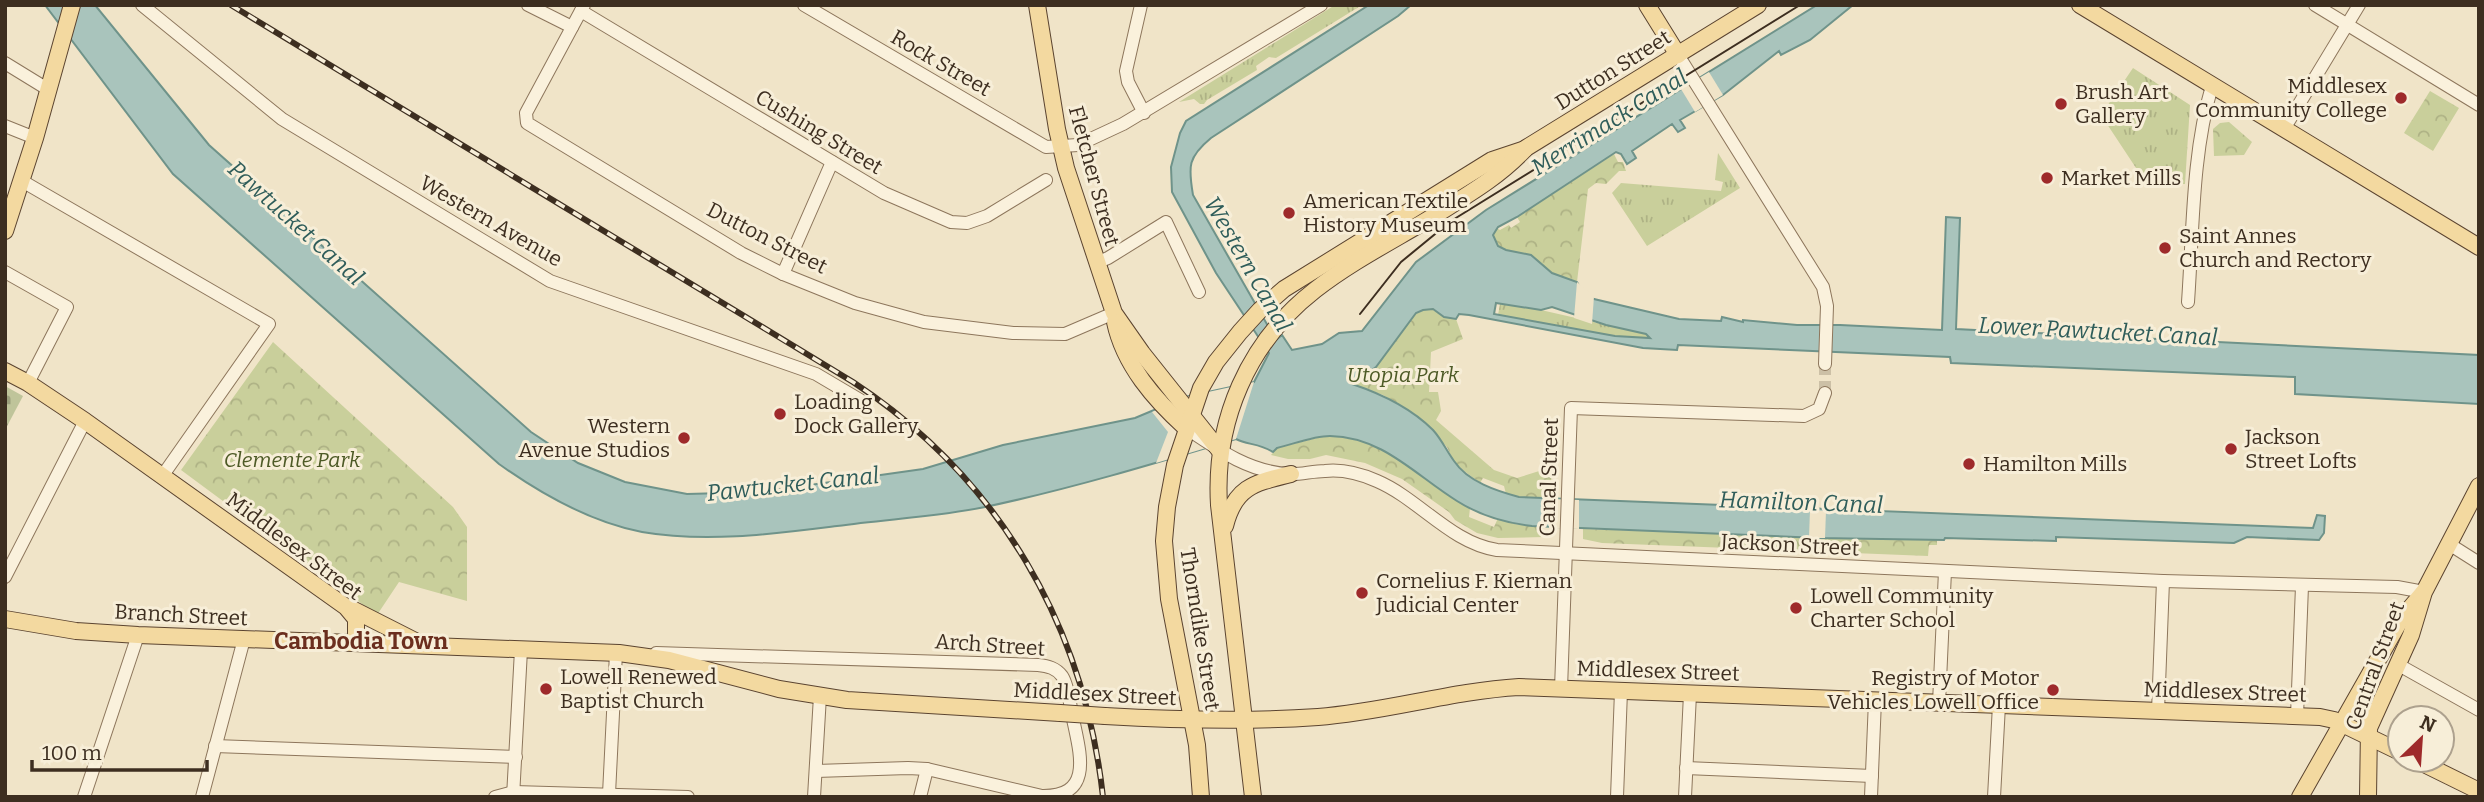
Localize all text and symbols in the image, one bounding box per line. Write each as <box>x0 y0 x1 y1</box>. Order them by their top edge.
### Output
street label: Rock Street <box>886 24 996 102</box>
street label: Dutton Street <box>1550 24 1676 116</box>
water label: Merrimack Canal <box>1526 63 1692 181</box>
place label: Middlesex Community College <box>2195 73 2387 123</box>
place label: Brush Art Gallery <box>2075 79 2169 129</box>
street label: Cushing Street <box>751 84 888 180</box>
marker: Middlesex Community College <box>2393 90 2409 106</box>
marker: Brush Art Gallery <box>2053 96 2069 112</box>
street label: Fletcher Street <box>1063 103 1125 249</box>
water label: Pawtucket Canal <box>222 155 370 291</box>
place label: Market Mills <box>2061 165 2181 191</box>
street label: Western Avenue <box>415 170 567 272</box>
marker: Market Mills <box>2039 170 2055 186</box>
place label: American Textile History Museum <box>1303 188 1468 238</box>
water label: Western Canal <box>1198 191 1298 337</box>
street label: Dutton Street <box>702 197 832 280</box>
marker: American Textile History Museum <box>1281 205 1297 221</box>
place label: Saint Annes Church and Rectory <box>2179 223 2372 273</box>
marker: Saint Annes Church and Rectory <box>2157 240 2173 256</box>
water label: Lower Pawtucket Canal <box>1978 311 2218 351</box>
park label: Utopia Park <box>1347 362 1460 388</box>
place label: Loading Dock Gallery <box>794 389 919 439</box>
marker: Loading Dock Gallery <box>772 406 788 422</box>
place label: Western Avenue Studios <box>518 413 670 463</box>
street label: Canal Street <box>1534 417 1564 537</box>
place label: Jackson Street Lofts <box>2244 424 2357 474</box>
marker: Western Avenue Studios <box>676 430 692 446</box>
marker: Jackson Street Lofts <box>2223 441 2239 457</box>
park label: Clemente Park <box>224 447 361 473</box>
place label: Hamilton Mills <box>1983 451 2127 477</box>
marker: Hamilton Mills <box>1961 456 1977 472</box>
water label: Pawtucket Canal <box>706 461 880 507</box>
water label: Hamilton Canal <box>1719 485 1883 519</box>
street label: Middlesex Street <box>221 486 367 606</box>
street label: Jackson Street <box>1719 528 1860 562</box>
street label: Thorndike Street <box>1174 546 1226 713</box>
place label: Cornelius F. Kiernan Judicial Center <box>1375 568 1572 618</box>
place label: Lowell Community Charter School <box>1810 583 1994 633</box>
marker: Cornelius F. Kiernan Judicial Center <box>1354 585 1370 601</box>
street label: Central Street <box>2340 598 2410 734</box>
street label: Branch Street <box>114 599 249 631</box>
marker: Lowell Community Charter School <box>1788 600 1804 616</box>
district label: Cambodia Town <box>274 627 448 655</box>
street label: Arch Street <box>934 628 1046 662</box>
street label: Middlesex Street <box>1576 655 1740 687</box>
place label: Lowell Renewed Baptist Church <box>560 664 717 714</box>
place label: Registry of Motor Vehicles Lowell Office <box>1827 665 2039 715</box>
street label: Middlesex Street <box>2143 676 2307 708</box>
street label: Middlesex Street <box>1013 677 1178 711</box>
marker: Lowell Renewed Baptist Church <box>538 681 554 697</box>
marker: Registry of Motor Vehicles Lowell Office <box>2045 682 2061 698</box>
north arrow <box>2386 704 2456 774</box>
text: N <box>2416 711 2440 738</box>
scale bar <box>32 728 206 772</box>
text: 100 m <box>42 740 102 766</box>

